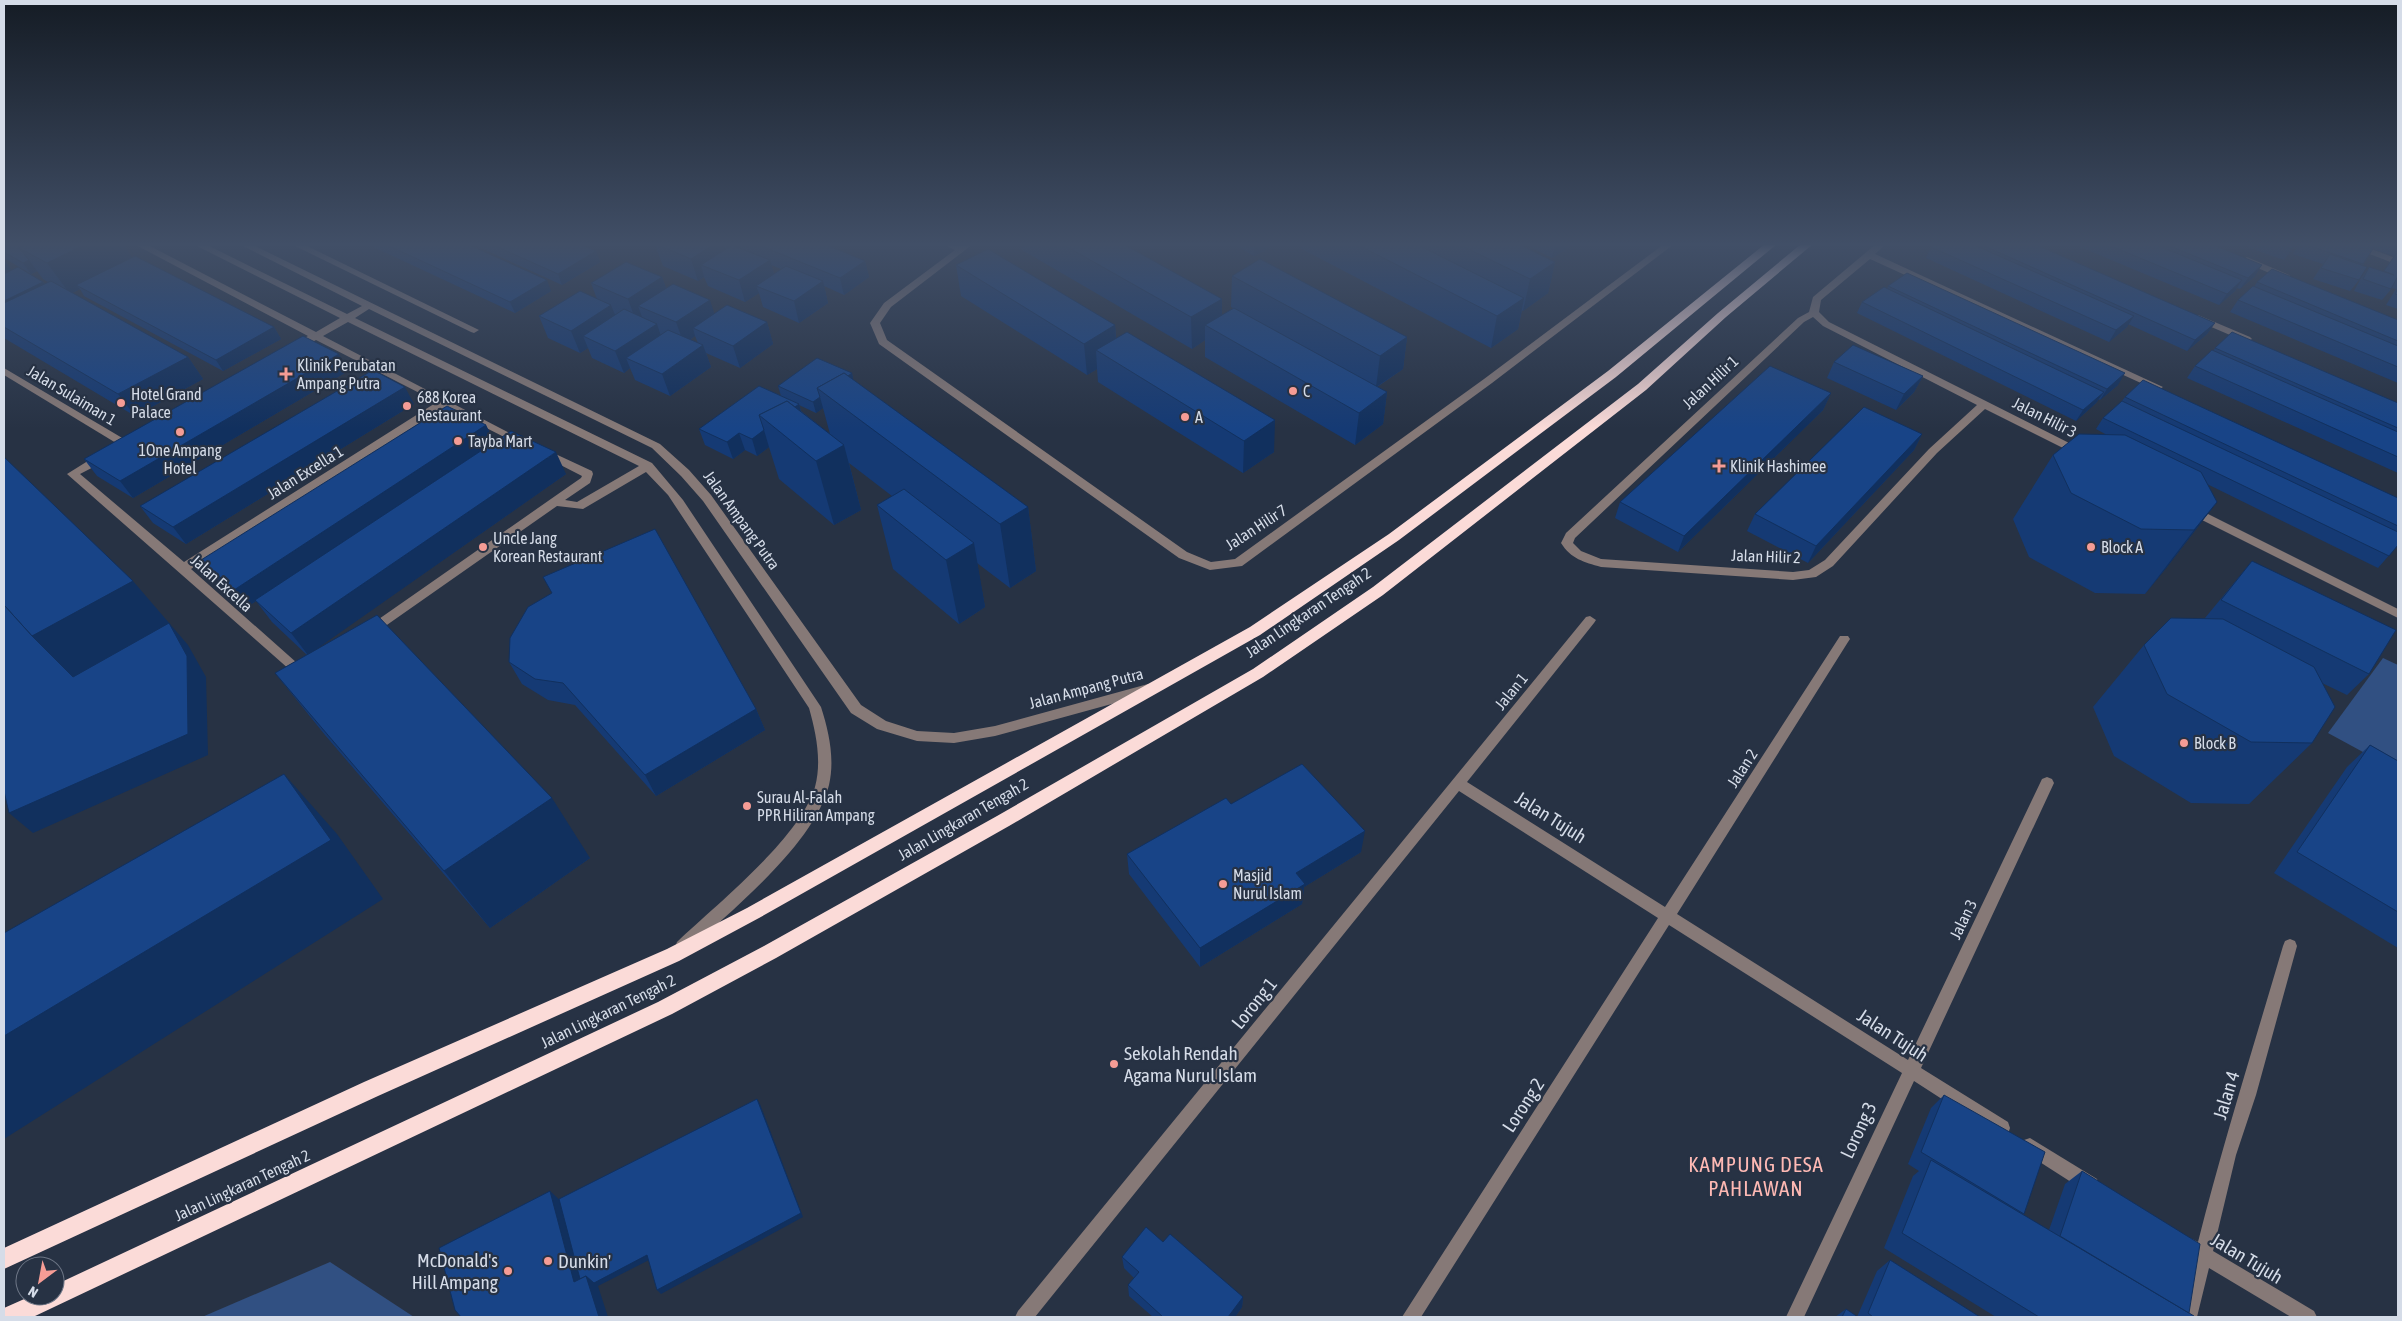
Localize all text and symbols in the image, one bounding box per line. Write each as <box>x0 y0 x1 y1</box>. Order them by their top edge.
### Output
street label: Jalan Hilir 1 <box>1678 352 1742 412</box>
place label: Klinik Perubatan Ampang Putra <box>297 356 396 393</box>
street label: Jalan Sulaiman 1 <box>24 361 120 429</box>
marker: Klinik Perubatan Ampang Putra <box>279 367 293 381</box>
place label: C <box>1303 382 1310 400</box>
place label: Hotel Grand Palace <box>131 385 202 421</box>
marker: C <box>1287 385 1299 397</box>
place label: 688 Korea Restaurant <box>417 388 482 424</box>
street label: Jalan Hilir 3 <box>2010 393 2080 441</box>
marker: Hotel Grand Palace <box>115 397 127 409</box>
marker: 688 Korea Restaurant <box>401 400 413 412</box>
place label: A <box>1195 408 1203 426</box>
marker: A <box>1179 411 1191 423</box>
marker: 1One Ampang Hotel <box>174 426 186 438</box>
place label: Tayba Mart <box>468 432 533 451</box>
marker: Tayba Mart <box>452 435 464 447</box>
place label: 1One Ampang Hotel <box>138 441 222 477</box>
street label: Jalan Excella 1 <box>264 442 346 502</box>
place label: Klinik Hashimee <box>1730 457 1826 475</box>
marker: Klinik Hashimee <box>1712 459 1726 473</box>
street label: Jalan Ampang Putra <box>699 467 784 573</box>
street label: Jalan Hilir 7 <box>1222 501 1290 553</box>
place label: Uncle Jang Korean Restaurant <box>493 529 603 565</box>
place label: Block A <box>2101 538 2143 556</box>
marker: Uncle Jang Korean Restaurant <box>477 541 489 553</box>
marker: Block A <box>2085 541 2097 553</box>
street label: Jalan Hilir 2 <box>1731 546 1801 566</box>
street label: Jalan Excella <box>188 551 256 615</box>
street label: Jalan Lingkaran Tengah 2 <box>1242 563 1375 662</box>
street label: Jalan Ampang Putra <box>1027 664 1145 713</box>
street label: Jalan 1 <box>1491 669 1531 713</box>
place label: Block B <box>2194 734 2236 752</box>
marker: Block B <box>2178 737 2190 749</box>
street label: Jalan 2 <box>1723 746 1761 790</box>
street label: Jalan Lingkaran Tengah 2 <box>895 774 1032 865</box>
street label: Jalan Tujuh <box>1511 786 1591 848</box>
place label: Surau Al-Falah PPR Hiliran Ampang <box>757 788 875 825</box>
marker: Surau Al-Falah PPR Hiliran Ampang <box>741 800 753 812</box>
place label: Masjid Nurul Islam <box>1233 866 1302 902</box>
marker: Masjid Nurul Islam <box>1217 878 1229 890</box>
street label: Jalan 3 <box>1946 896 1980 942</box>
street label: Jalan Lingkaran Tengah 2 <box>538 971 679 1052</box>
street label: Lorong 1 <box>1227 973 1281 1033</box>
street label: Jalan Tujuh <box>1853 1004 1933 1066</box>
place label: Sekolah Rendah Agama Nurul Islam <box>1124 1042 1257 1086</box>
marker: Sekolah Rendah Agama Nurul Islam <box>1108 1058 1120 1070</box>
street label: Jalan 4 <box>2208 1068 2244 1122</box>
street label: Lorong 2 <box>1498 1074 1548 1136</box>
street label: Lorong 3 <box>1835 1098 1881 1162</box>
street label: Jalan Lingkaran Tengah 2 <box>171 1146 313 1225</box>
district label: KAMPUNG DESA PAHLAWAN <box>1688 1152 1824 1200</box>
street label: Jalan Tujuh <box>2207 1228 2287 1288</box>
place label: McDonald's Hill Ampang <box>412 1249 499 1293</box>
place label: Dunkin' <box>558 1250 611 1272</box>
marker: Dunkin' <box>542 1255 554 1267</box>
north arrow <box>15 1256 65 1306</box>
marker: McDonald's Hill Ampang <box>502 1265 514 1277</box>
text: N <box>25 1283 41 1301</box>

